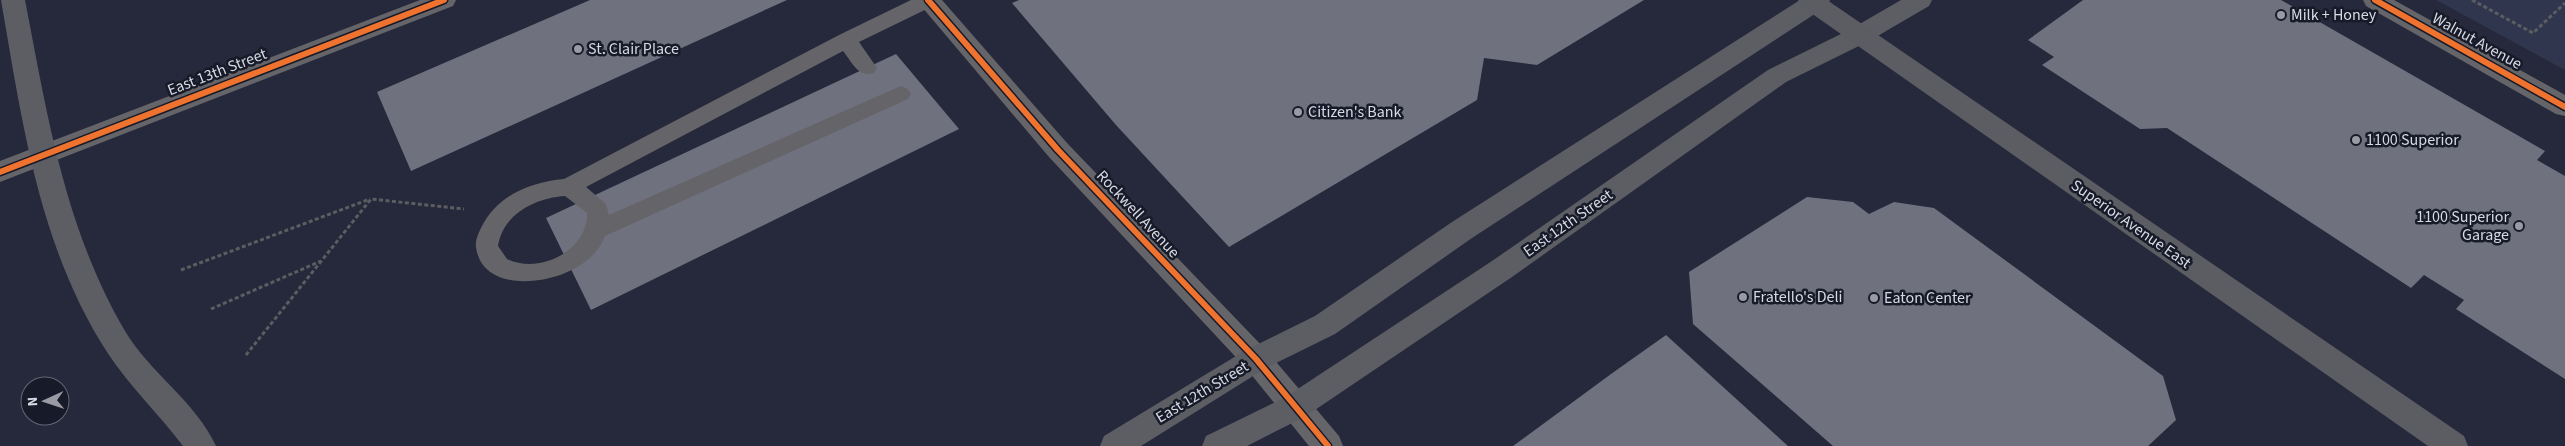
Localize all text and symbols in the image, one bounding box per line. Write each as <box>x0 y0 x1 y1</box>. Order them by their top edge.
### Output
place label: Milk + Honey <box>2291 4 2377 26</box>
street label: Walnut Avenue <box>2428 7 2526 75</box>
marker: Milk + Honey <box>2275 9 2287 21</box>
place label: St. Clair Place <box>588 38 679 60</box>
street label: East 13th Street <box>164 43 270 101</box>
marker: St. Clair Place <box>572 43 584 55</box>
place label: Citizen's Bank <box>1308 101 1402 123</box>
marker: Citizen's Bank <box>1292 106 1304 118</box>
place label: 1100 Superior <box>2366 129 2459 151</box>
marker: 1100 Superior <box>2350 134 2362 146</box>
street label: Rockwell Avenue <box>1091 165 1185 263</box>
street label: Superior Avenue East <box>2067 174 2196 274</box>
street label: East 12th Street <box>1519 184 1618 262</box>
place label: 1100 Superior Garage <box>2416 206 2509 246</box>
marker: 1100 Superior Garage <box>2513 220 2525 232</box>
place label: Fratello's Deli <box>1753 286 1842 308</box>
place label: Eaton Center <box>1884 287 1971 309</box>
marker: Fratello's Deli <box>1737 291 1749 303</box>
marker: Eaton Center <box>1868 292 1880 304</box>
street label: East 12th Street <box>1151 355 1253 428</box>
north arrow <box>20 376 70 426</box>
text: N <box>23 396 43 407</box>

